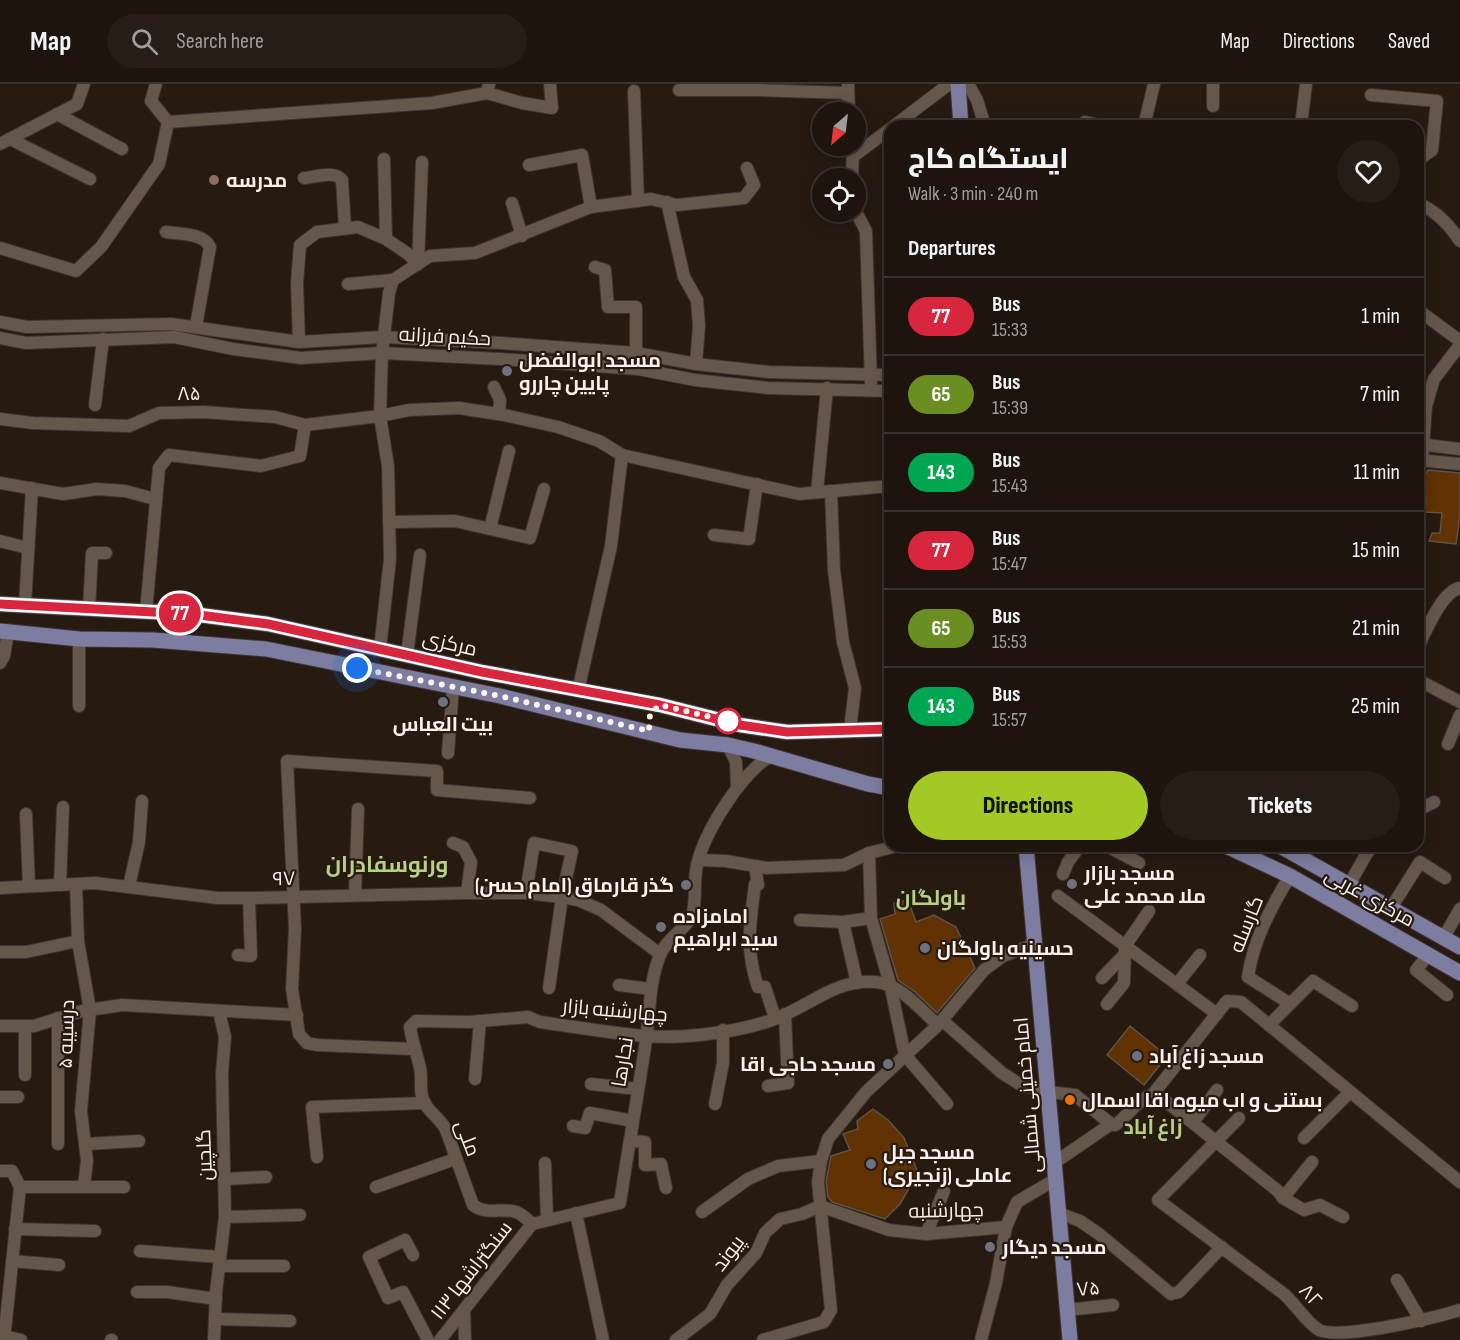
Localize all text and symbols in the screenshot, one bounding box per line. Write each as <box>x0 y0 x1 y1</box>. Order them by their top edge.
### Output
search box <box>107 14 527 68</box>
text: Map <box>30 25 71 58</box>
icon: search <box>128 25 161 58</box>
text: Search here <box>176 28 264 55</box>
text: Map <box>1220 29 1250 54</box>
text: Directions <box>1283 29 1355 54</box>
text: Saved <box>1388 29 1430 54</box>
north arrow <box>812 102 866 156</box>
map controls <box>812 102 866 222</box>
button: heart <box>1337 140 1400 203</box>
text: ایستگاه کاج <box>908 143 1069 176</box>
button: locate <box>812 168 866 222</box>
place label: مدرسه <box>226 169 287 193</box>
marker: مدرسه <box>207 173 221 187</box>
text: Walk · 3 min · 240 m <box>908 182 1038 206</box>
text: Departures <box>908 235 996 262</box>
text: Bus <box>992 291 1021 318</box>
text: 1 min <box>1361 303 1400 330</box>
text: 77 <box>932 304 950 329</box>
text: 15:33 <box>992 318 1028 342</box>
street label: حکیم فرزانه <box>398 323 492 352</box>
place label: مسجد ابوالفضل پایین چاررو <box>519 349 661 397</box>
marker: مسجد ابوالفضل پایین چاررو <box>500 364 514 378</box>
text: Bus <box>992 369 1021 396</box>
text: 7 min <box>1360 381 1400 408</box>
street label: ۸۵ <box>177 382 201 406</box>
text: 65 <box>931 382 951 407</box>
text: 15:39 <box>992 396 1028 420</box>
text: Bus <box>992 447 1021 474</box>
text: 11 min <box>1353 459 1400 486</box>
text: 143 <box>927 460 955 485</box>
text: 15:43 <box>992 474 1028 498</box>
text: Bus <box>992 525 1021 552</box>
text: 15 min <box>1352 537 1400 564</box>
text: 77 <box>932 538 950 563</box>
text: 15:47 <box>992 552 1027 576</box>
line badge: 77 <box>153 594 207 632</box>
text: 77 <box>171 601 189 626</box>
text: Bus <box>992 603 1021 630</box>
text: 21 min <box>1352 615 1400 642</box>
text: 65 <box>931 616 951 641</box>
street label: مرکزی <box>420 626 479 662</box>
text: 15:53 <box>992 630 1027 654</box>
your location <box>342 653 372 683</box>
text: Bus <box>992 681 1021 708</box>
text: 25 min <box>1351 693 1400 720</box>
text: 143 <box>927 694 955 719</box>
marker: بیت العباس <box>436 695 450 709</box>
unlabelled marker <box>715 708 741 734</box>
text: 15:57 <box>992 708 1027 732</box>
place label: بیت العباس <box>393 713 493 737</box>
button: Directions <box>908 771 1148 840</box>
button: Tickets <box>1160 771 1400 840</box>
district label: ورنوسفادران <box>326 852 448 879</box>
place label: مسجد بازار ملا محمد علی <box>1083 862 1206 909</box>
street label: مرکزی غربی <box>1320 863 1419 932</box>
street label: ۹۷ <box>272 867 296 891</box>
place label: (گذر قارماق (امام حسن <box>475 874 674 899</box>
marker: مسجد بازار ملا محمد علی <box>1065 877 1079 891</box>
marker: (گذر قارماق (امام حسن <box>679 878 693 892</box>
district label: باولگان <box>896 886 966 911</box>
street label: گارسله <box>1225 893 1269 956</box>
place label: امامزاده سید ابراهیم <box>673 905 778 953</box>
marker: امامزاده سید ابراهیم <box>654 920 668 934</box>
place label: حسینیه باولگان <box>937 937 1073 961</box>
marker: حسینیه باولگان <box>918 941 932 955</box>
street label: چهارشنبه بازار <box>560 994 669 1028</box>
street label: درسیبه ۵ <box>54 999 80 1069</box>
street label: امام خمینی شمالی <box>1009 1016 1048 1174</box>
street label: نجارها <box>607 1035 639 1089</box>
place label: مسجد زاغ آباد <box>1149 1045 1264 1070</box>
marker: مسجد زاغ آباد <box>1130 1049 1144 1063</box>
place label: مسجد حاجی اقا <box>740 1053 876 1077</box>
marker: مسجد حاجی اقا <box>881 1057 895 1071</box>
place label: بستنی و اب میوه اقا اسمال <box>1082 1089 1323 1113</box>
marker: بستنی و اب میوه اقا اسمال <box>1063 1093 1077 1107</box>
district label: زاغ آباد <box>1123 1115 1183 1141</box>
street label: ملی <box>449 1117 485 1160</box>
street label: گلچین <box>192 1129 218 1181</box>
place label: مسجد جبل عاملی (زنجیری) <box>883 1141 1012 1188</box>
marker: مسجد جبل عاملی (زنجیری) <box>864 1157 878 1171</box>
street label: چهارشنبه <box>908 1198 984 1224</box>
street label: سنگتراشها ۱۱۳ <box>426 1217 518 1325</box>
street label: پیوند <box>708 1230 750 1276</box>
place label: مسجد دیگار <box>1001 1236 1106 1260</box>
marker: مسجد دیگار <box>983 1240 997 1254</box>
street label: ۷۵ <box>1075 1276 1101 1302</box>
street label: ۸۲ <box>1294 1279 1327 1312</box>

